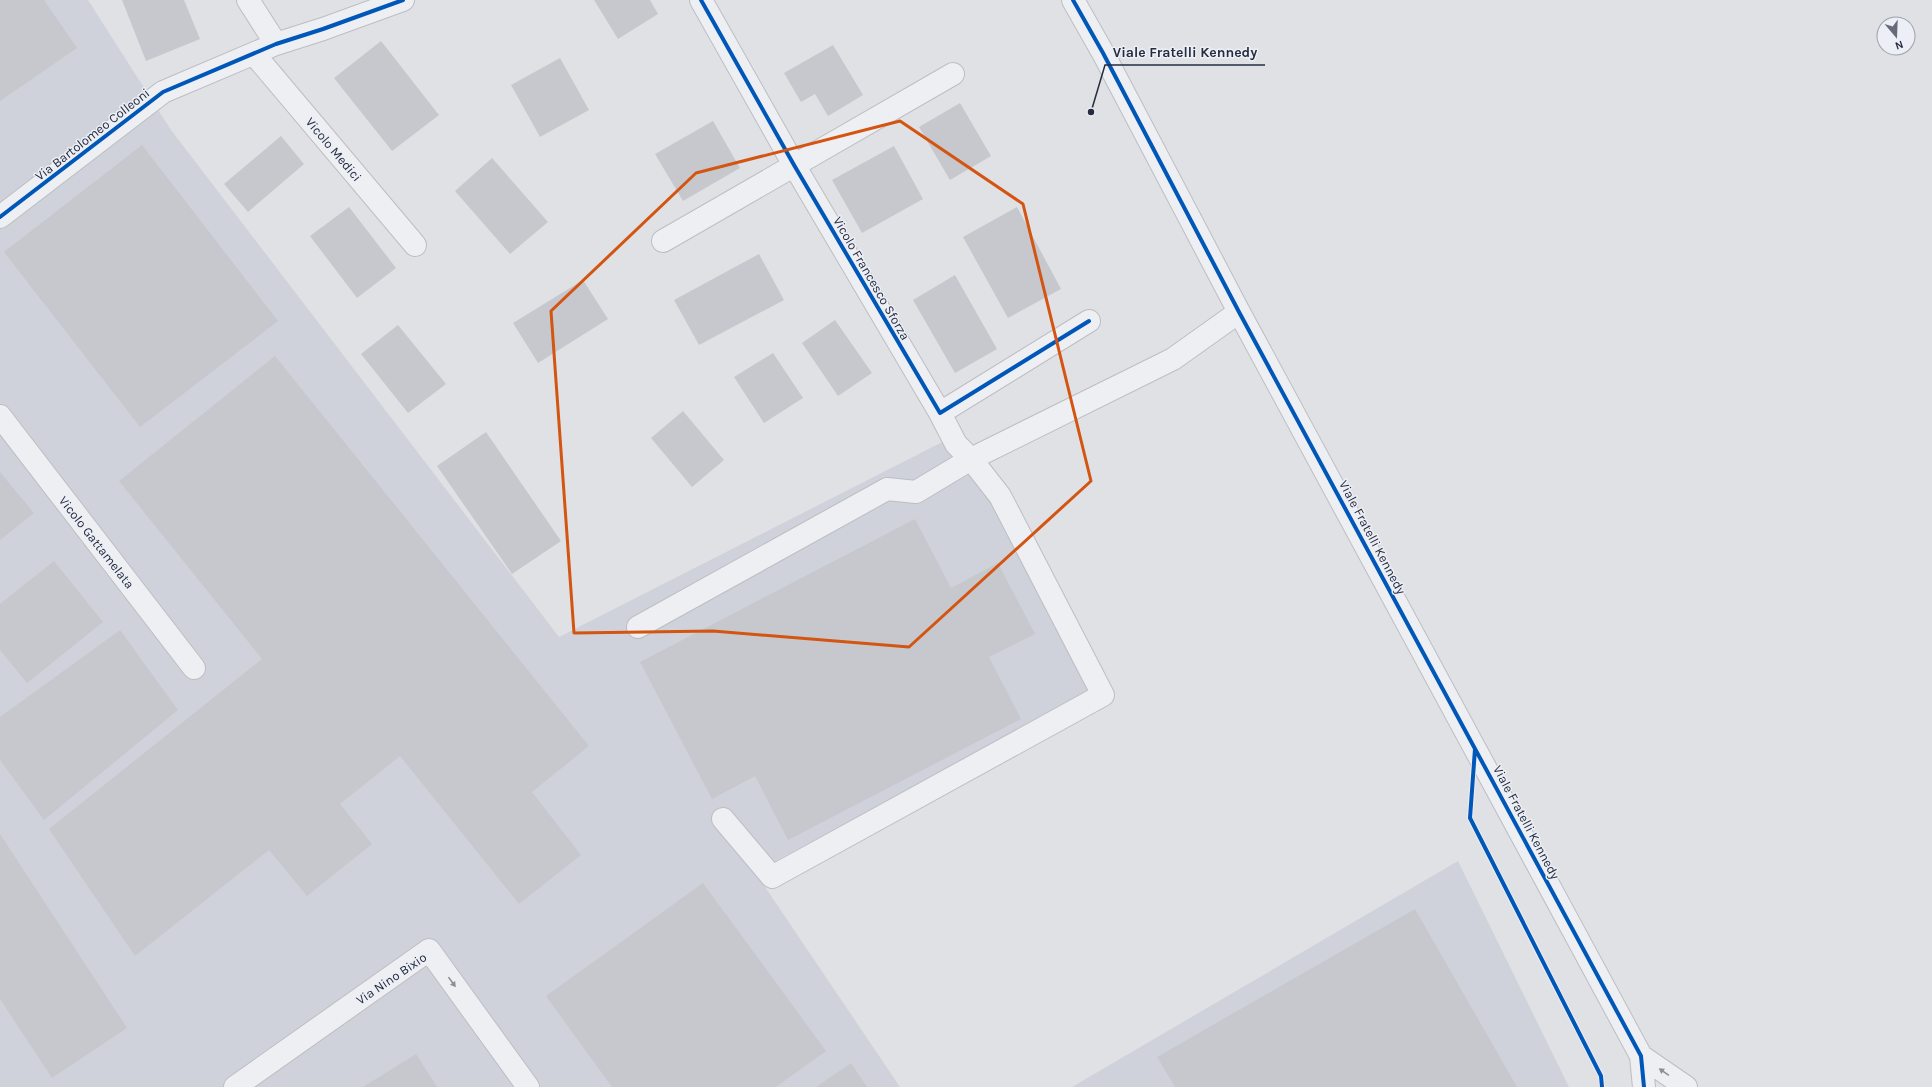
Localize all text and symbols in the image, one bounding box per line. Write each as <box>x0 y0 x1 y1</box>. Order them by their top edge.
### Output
north arrow <box>1876 16 1916 56</box>
text: N <box>1893 38 1905 52</box>
callout: Viale Fratelli Kennedy <box>1105 39 1265 65</box>
text: Viale Fratelli Kennedy <box>1113 44 1257 61</box>
street label: Via Bartolomeo Colleoni <box>32 85 152 184</box>
street label: Vicolo Medici <box>303 114 365 184</box>
street label: Vicolo Francesco Sforza <box>830 214 913 343</box>
street label: Viale Fratelli Kennedy <box>1336 478 1409 597</box>
street label: Vicolo Gattamelata <box>56 493 137 591</box>
street label: Viale Fratelli Kennedy <box>1490 763 1563 882</box>
street label: Via Nino Bixio <box>353 949 429 1008</box>
one-way arrow <box>448 976 456 987</box>
one-way arrow <box>1658 1068 1669 1075</box>

